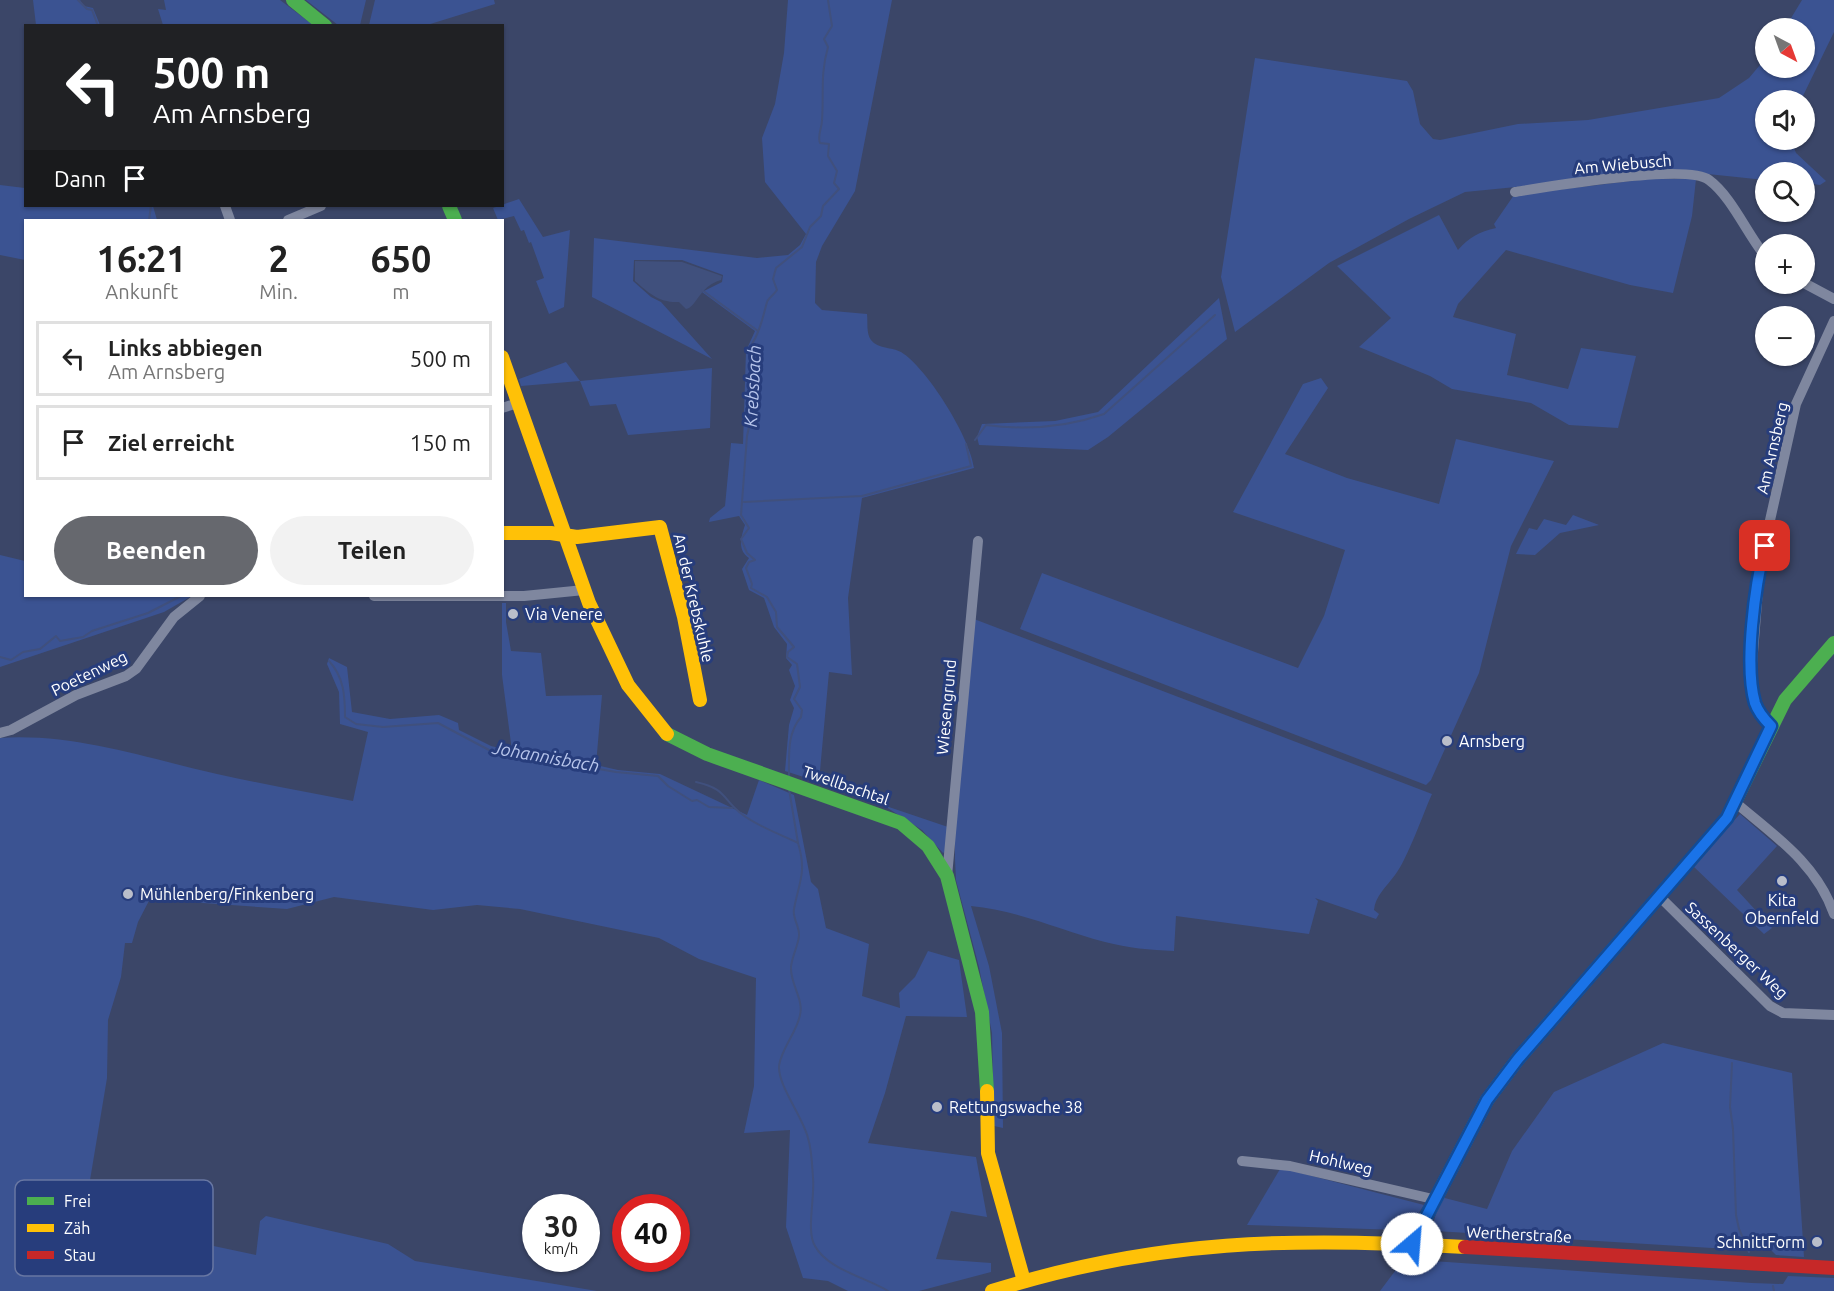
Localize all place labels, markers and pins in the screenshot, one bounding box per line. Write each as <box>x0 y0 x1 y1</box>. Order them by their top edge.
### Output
pin <box>1739 520 1790 571</box>
place label: Via Venere <box>525 605 603 623</box>
marker: Via Venere <box>506 607 520 621</box>
place label: Arnsberg <box>1459 732 1525 750</box>
marker: Arnsberg <box>1440 734 1454 748</box>
marker: Kita Obernfeld <box>1775 874 1789 888</box>
place label: Mühlenberg/Finkenberg <box>140 885 314 903</box>
marker: Mühlenberg/Finkenberg <box>121 887 135 901</box>
place label: Kita Obernfeld <box>1745 891 1819 927</box>
place label: Rettungswache 38 <box>949 1098 1083 1116</box>
marker: Rettungswache 38 <box>930 1100 944 1114</box>
place label: SchnittForm <box>1717 1233 1805 1251</box>
marker: SchnittForm <box>1810 1235 1824 1249</box>

